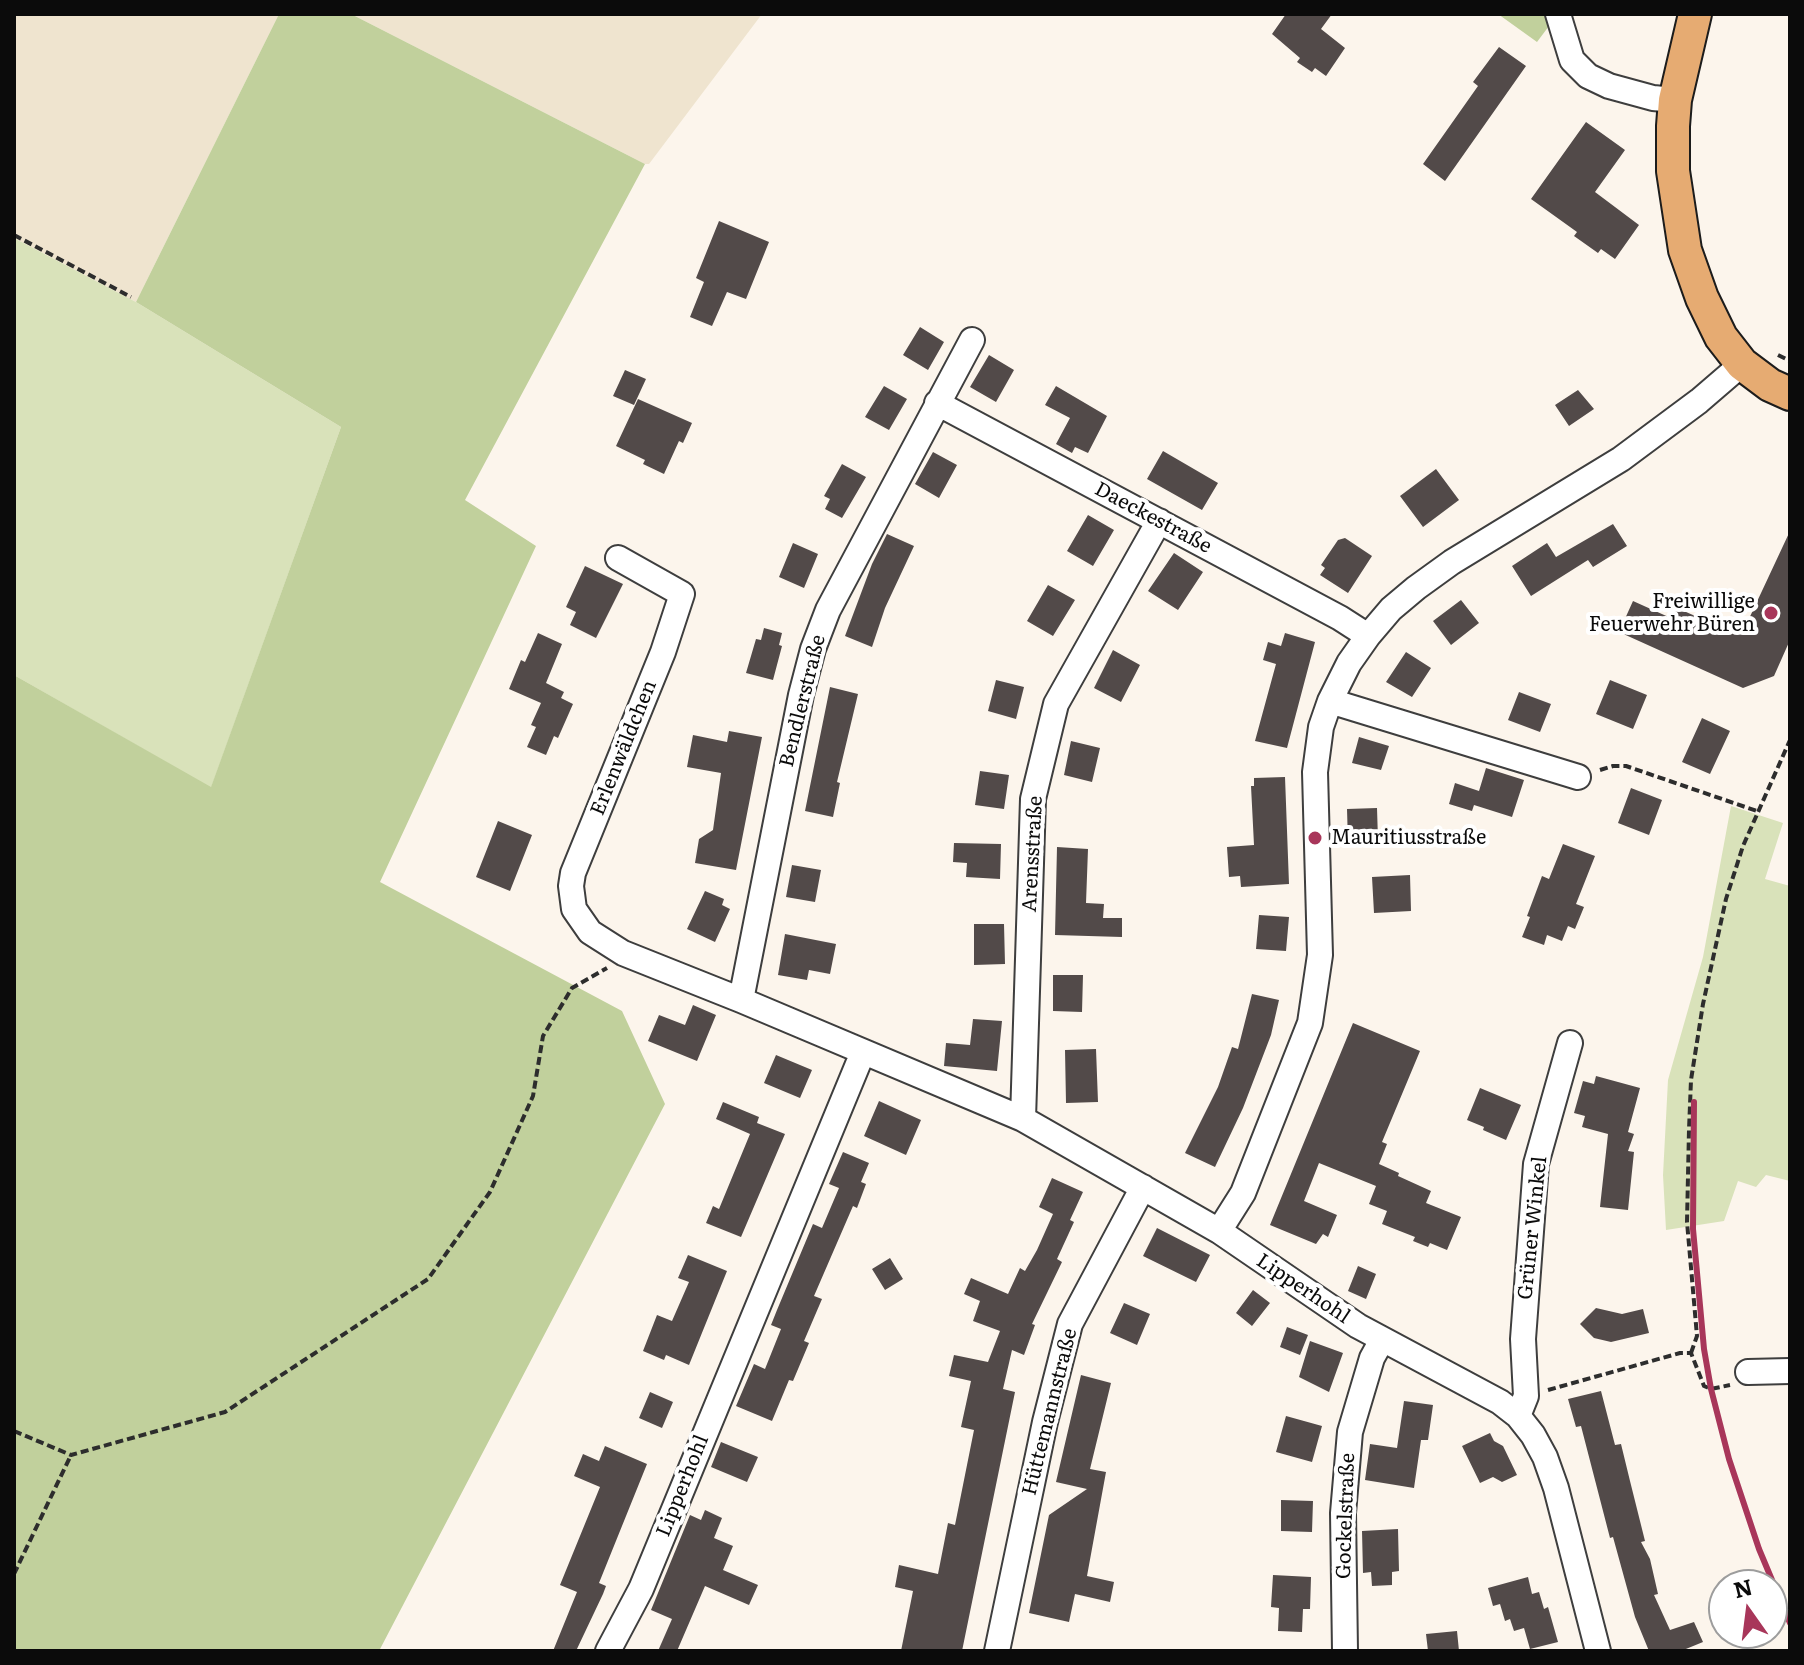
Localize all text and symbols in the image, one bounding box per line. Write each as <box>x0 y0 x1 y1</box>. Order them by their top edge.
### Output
street label: Daeckestraße <box>1090 477 1216 559</box>
place label: Freiwillige Feuerwehr Büren <box>1589 590 1755 637</box>
marker: Freiwillige Feuerwehr Büren <box>1762 604 1780 622</box>
street label: Bendlerstraße <box>775 632 831 770</box>
street label: Erlenwäldchen <box>586 677 662 819</box>
street label: Arensstraße <box>1018 795 1048 913</box>
place label: Mauritiusstraße <box>1331 826 1486 850</box>
marker: Mauritiusstraße <box>1306 829 1324 847</box>
street label: Grüner Winkel <box>1514 1155 1552 1301</box>
street label: Lipperhohl <box>1252 1249 1354 1329</box>
street label: Hüttemannstraße <box>1018 1326 1082 1498</box>
street label: Lipperhohl <box>652 1432 714 1540</box>
street label: Gockelstraße <box>1332 1453 1360 1579</box>
north arrow <box>1708 1569 1788 1649</box>
text: N <box>1730 1569 1756 1605</box>

